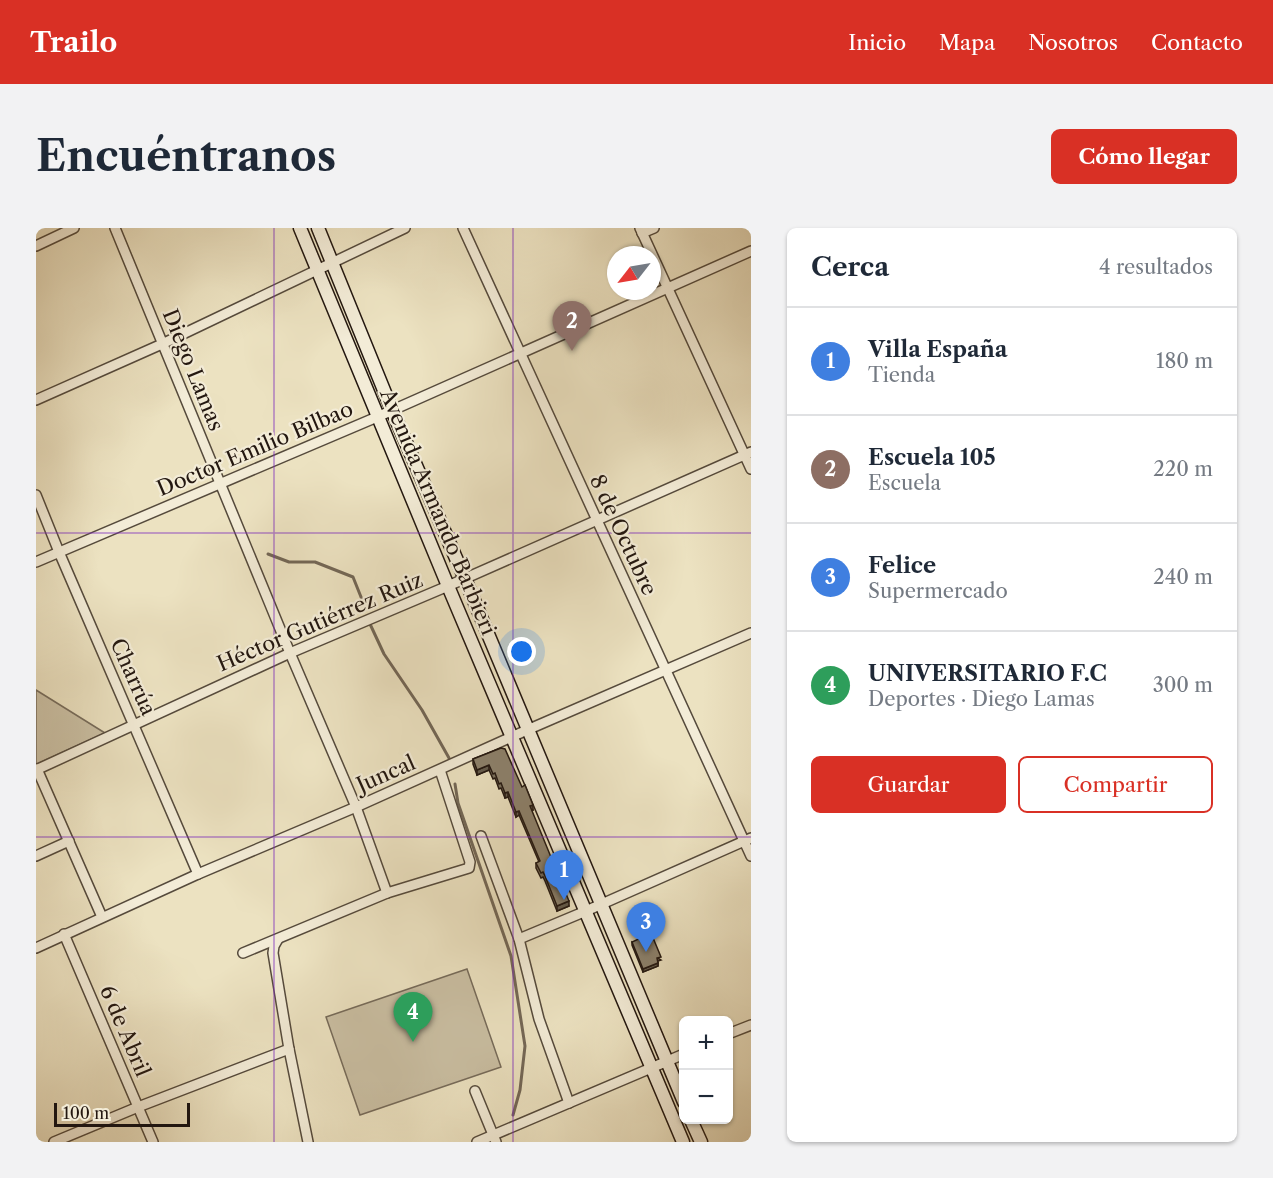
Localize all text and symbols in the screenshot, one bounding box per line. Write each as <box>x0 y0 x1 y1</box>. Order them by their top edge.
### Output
text: Trailo <box>30 25 117 59</box>
text: Inicio <box>848 30 906 55</box>
text: Mapa <box>939 30 995 55</box>
text: Nosotros <box>1028 30 1118 55</box>
text: Contacto <box>1151 30 1243 55</box>
button: Cómo llegar <box>1051 129 1237 184</box>
text: Encuéntranos <box>36 130 336 182</box>
north arrow <box>607 246 661 300</box>
text: Cerca <box>811 251 889 283</box>
text: 4 resultados <box>1099 255 1213 279</box>
pin: 2 <box>552 302 592 351</box>
street label: Diego Lamas <box>158 305 229 434</box>
text: Villa España <box>868 336 1008 363</box>
text: 1 <box>826 349 835 373</box>
text: 180 m <box>1156 349 1213 373</box>
text: Tienda <box>868 363 935 387</box>
street label: Avenida Armando Barbieri <box>375 384 502 639</box>
street label: Doctor Emilio Bilbao <box>153 396 357 501</box>
text: Escuela 105 <box>868 444 996 471</box>
text: 2 <box>825 457 836 481</box>
text: 220 m <box>1153 457 1213 481</box>
street label: 8 de Octubre <box>585 471 662 599</box>
text: Escuela <box>868 471 941 495</box>
text: Felice <box>868 552 936 579</box>
text: 3 <box>825 565 836 589</box>
text: 240 m <box>1153 565 1213 589</box>
street label: Héctor Gutiérrez Ruiz <box>213 567 426 676</box>
text: Supermercado <box>868 579 1008 603</box>
street label: Charrúa <box>105 634 162 720</box>
your location <box>507 637 536 666</box>
text: UNIVERSITARIO F.C <box>868 660 1107 687</box>
text: 4 <box>825 673 836 697</box>
text: 300 m <box>1153 673 1213 697</box>
text: Deportes · Diego Lamas <box>868 687 1095 711</box>
street label: Juncal <box>350 750 419 799</box>
button: Guardar <box>811 756 1006 813</box>
button: Compartir <box>1018 756 1213 813</box>
pin: 1 <box>544 850 584 900</box>
pin: 3 <box>626 902 666 952</box>
street label: 6 de Abril <box>95 981 156 1080</box>
pin: 4 <box>394 992 433 1042</box>
map controls <box>679 1016 733 1124</box>
button: + <box>679 1016 733 1070</box>
button: − <box>679 1070 733 1124</box>
scale bar <box>54 1100 190 1128</box>
text: 100 m <box>63 1103 109 1123</box>

